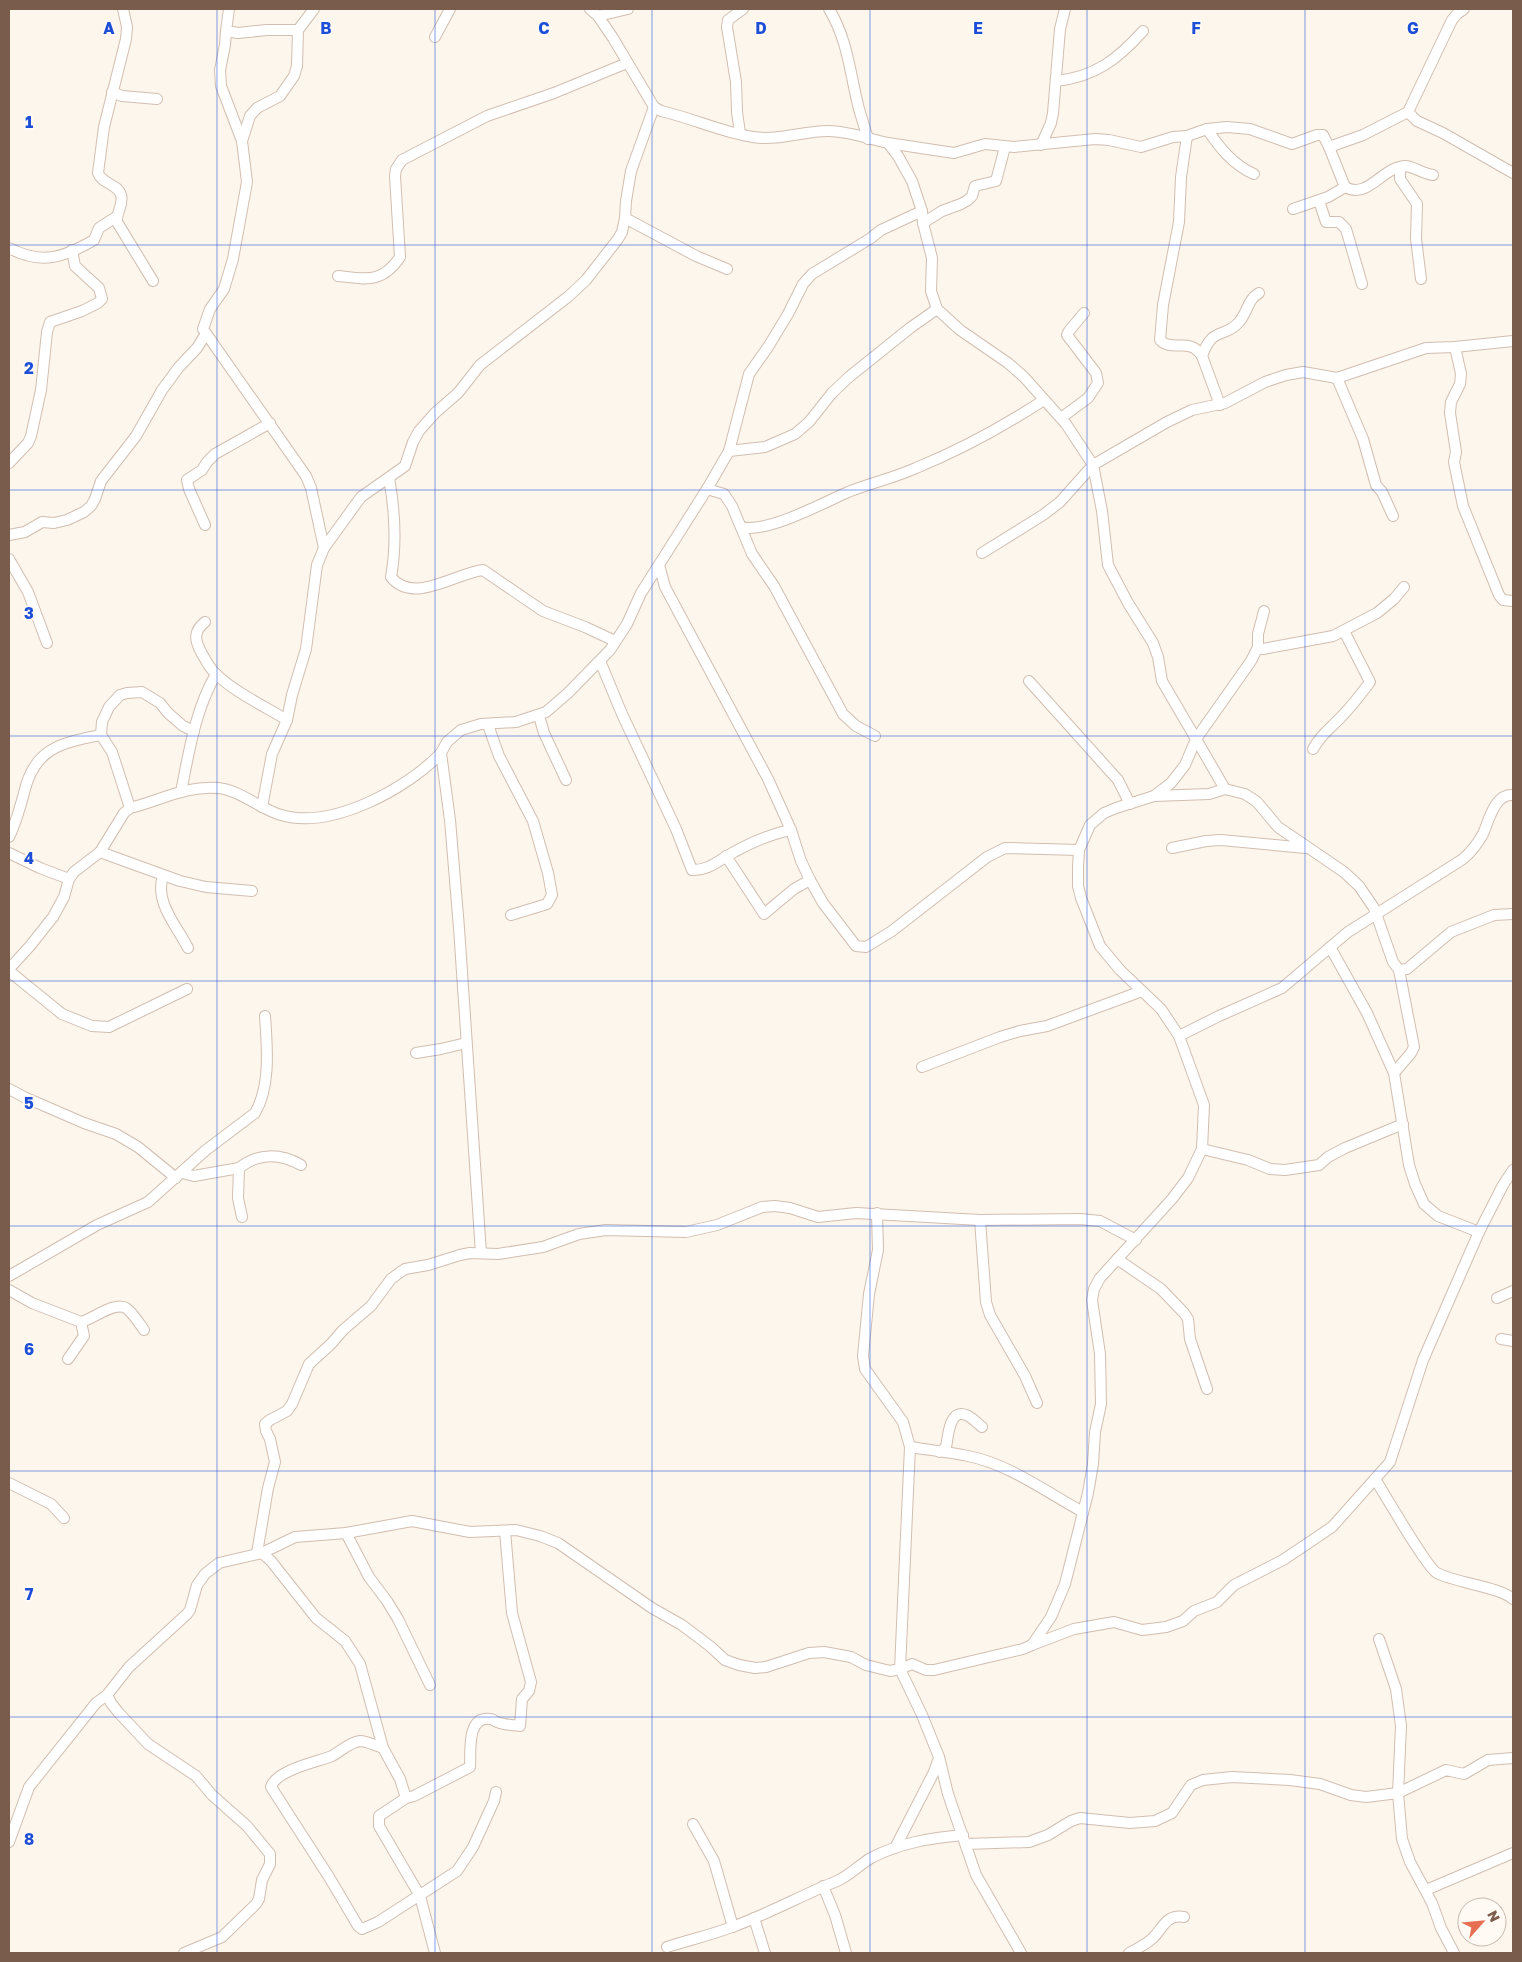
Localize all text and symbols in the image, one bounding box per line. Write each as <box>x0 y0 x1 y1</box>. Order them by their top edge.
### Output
text: A <box>103 18 115 38</box>
text: B <box>320 18 332 38</box>
text: C <box>538 18 550 38</box>
text: D <box>755 18 767 38</box>
text: E <box>973 18 983 38</box>
text: F <box>1191 18 1201 38</box>
text: G <box>1407 18 1419 38</box>
text: 1 <box>25 112 33 132</box>
text: 2 <box>24 358 34 378</box>
text: 3 <box>24 603 34 623</box>
text: 4 <box>24 848 34 868</box>
text: 5 <box>24 1093 34 1113</box>
text: 6 <box>24 1339 34 1359</box>
text: 7 <box>25 1584 34 1604</box>
text: 8 <box>24 1829 34 1849</box>
north arrow <box>1457 1897 1507 1947</box>
text: N <box>1484 1907 1504 1924</box>

